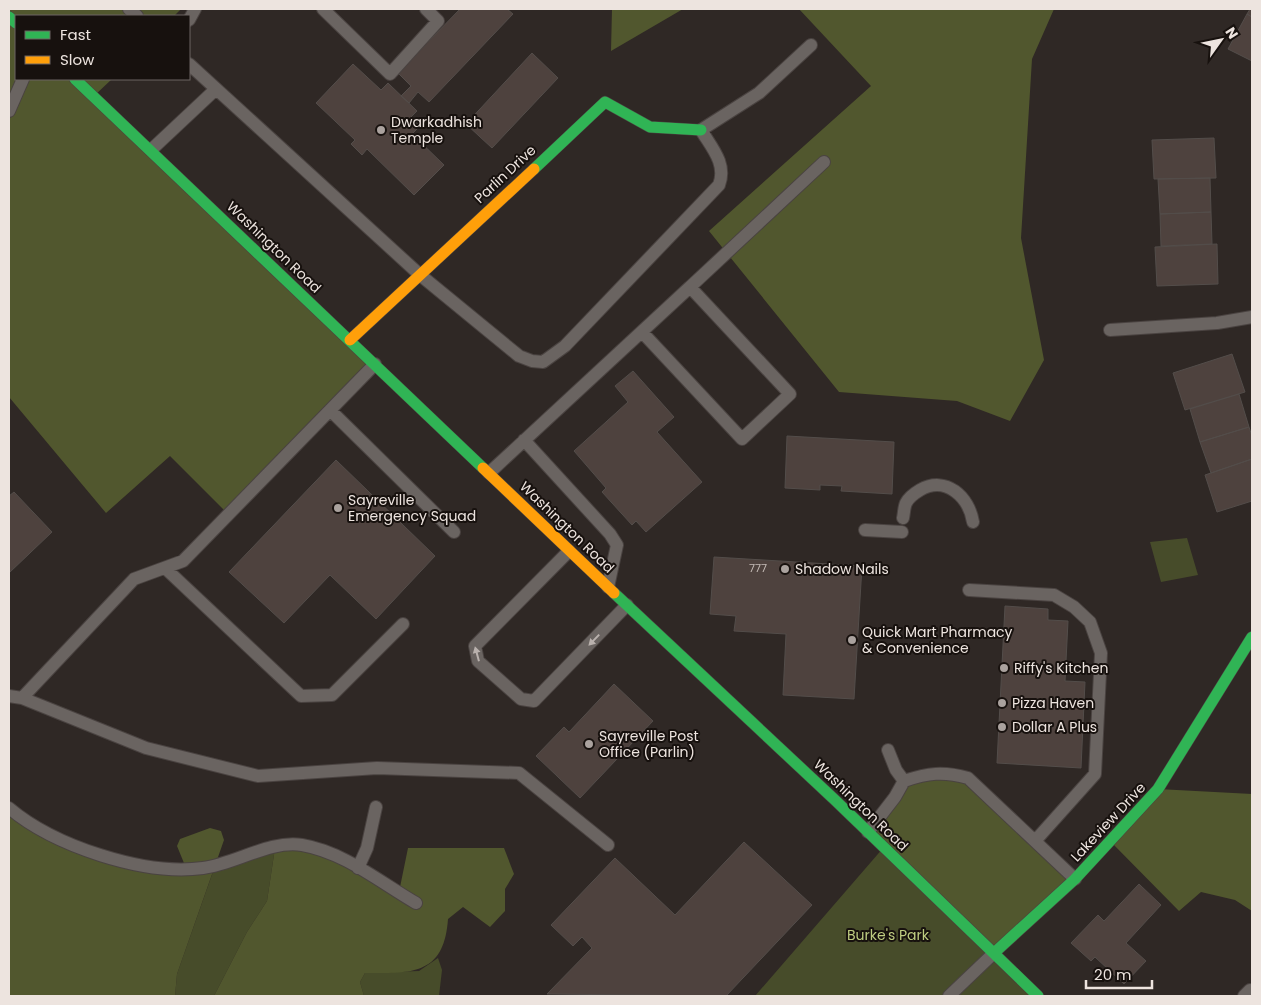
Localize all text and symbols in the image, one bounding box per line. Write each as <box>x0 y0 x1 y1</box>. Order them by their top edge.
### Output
legend <box>15 15 190 80</box>
north arrow <box>1196 15 1246 65</box>
text: N <box>1221 23 1243 43</box>
text: Fast <box>60 24 91 45</box>
text: Slow <box>60 49 95 70</box>
place label: Dwarkadhish Temple <box>391 112 482 148</box>
marker: Dwarkadhish Temple <box>375 124 387 136</box>
street label: Parlin Drive <box>470 140 540 208</box>
street label: Washington Road <box>222 197 326 297</box>
street label: Washington Road <box>515 477 619 577</box>
place label: Sayreville Emergency Squad <box>348 490 476 526</box>
marker: Sayreville Emergency Squad <box>332 502 344 514</box>
place label: Shadow Nails <box>795 559 889 579</box>
house number: 777 <box>749 560 767 576</box>
marker: Shadow Nails <box>779 563 791 575</box>
place label: Quick Mart Pharmacy & Convenience <box>862 622 1013 658</box>
one-way arrow <box>588 634 600 646</box>
marker: Quick Mart Pharmacy & Convenience <box>846 634 858 646</box>
one-way arrow <box>473 646 481 661</box>
place label: Riffy's Kitchen <box>1014 658 1108 678</box>
marker: Riffy's Kitchen <box>998 662 1010 674</box>
place label: Pizza Haven <box>1012 693 1094 713</box>
marker: Pizza Haven <box>996 697 1008 709</box>
place label: Dollar A Plus <box>1012 717 1097 737</box>
marker: Dollar A Plus <box>996 721 1008 733</box>
place label: Sayreville Post Office (Parlin) <box>599 726 699 762</box>
marker: Sayreville Post Office (Parlin) <box>583 738 595 750</box>
street label: Washington Road <box>809 755 913 855</box>
street label: Lakeview Drive <box>1066 778 1150 866</box>
park label: Burke's Park <box>847 925 930 945</box>
scale bar <box>1086 958 1152 990</box>
text: 20 m <box>1094 964 1132 985</box>

